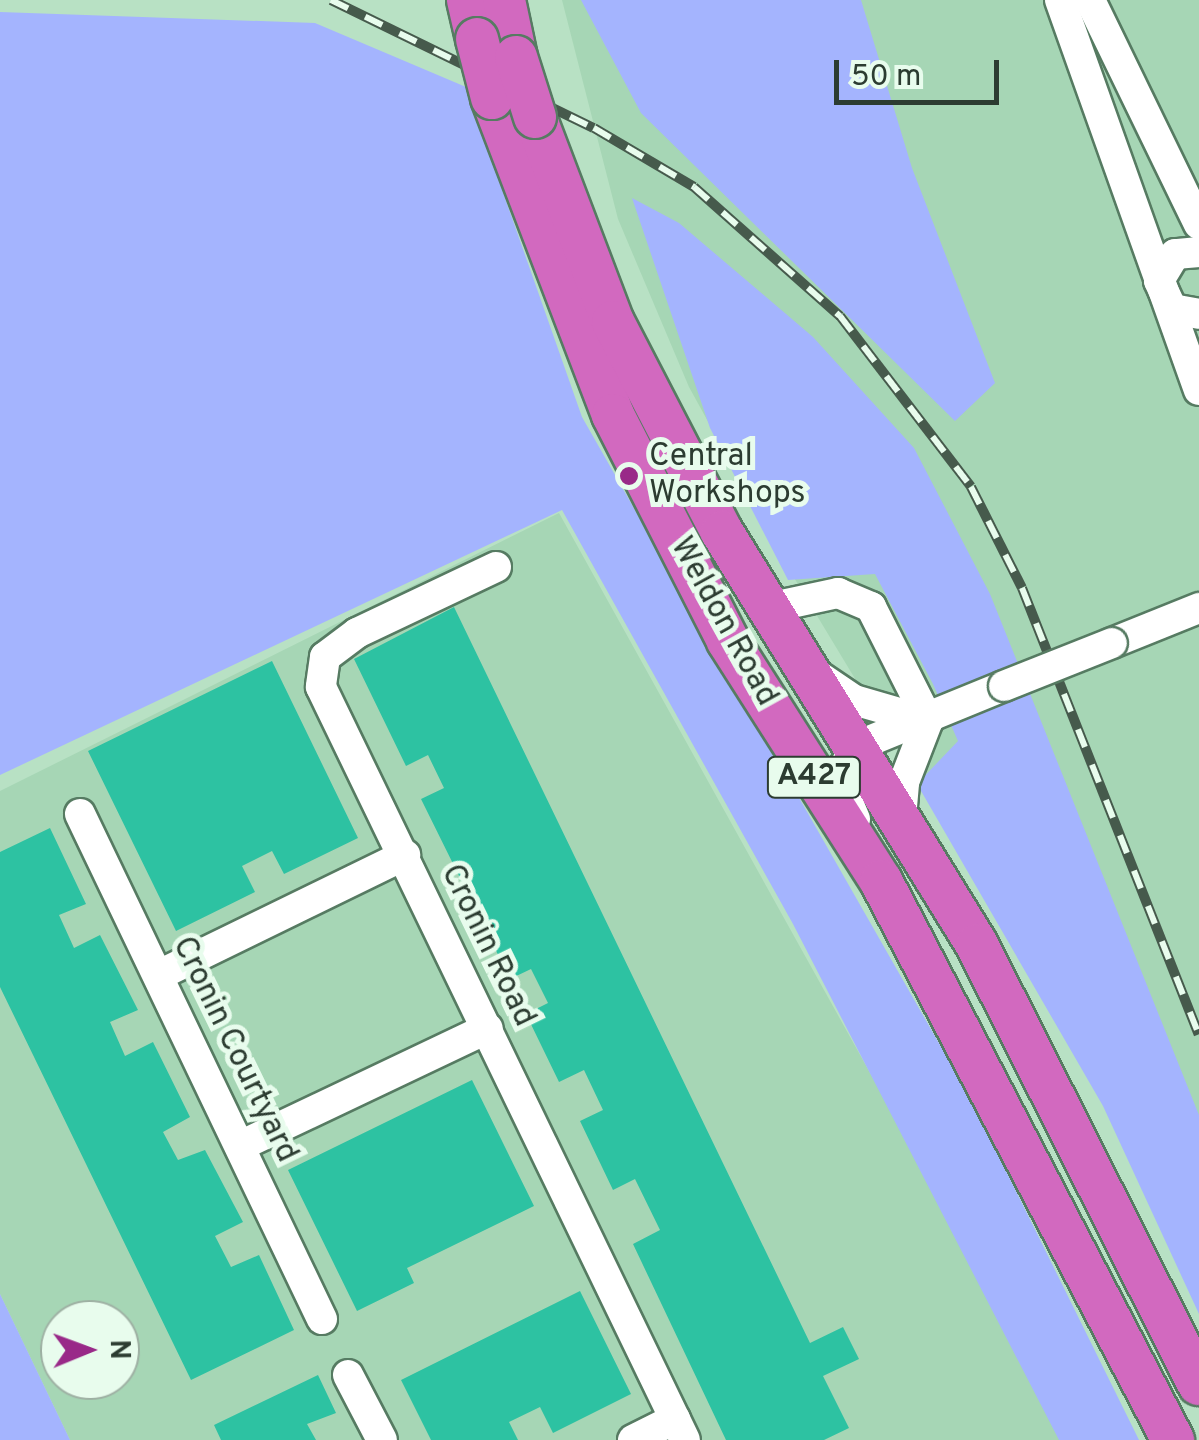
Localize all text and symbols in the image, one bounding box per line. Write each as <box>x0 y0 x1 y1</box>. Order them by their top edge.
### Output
scale bar <box>839 40 1004 102</box>
text: 50 m <box>851 59 921 96</box>
place label: Central Workshops <box>649 439 806 514</box>
marker: Central Workshops <box>618 465 640 487</box>
street label: Weldon Road <box>661 531 785 713</box>
road number: A427 <box>766 752 862 802</box>
street label: Cronin Road <box>431 859 543 1033</box>
street label: Cronin Courtyard <box>163 931 305 1169</box>
north arrow <box>40 1300 140 1400</box>
text: N <box>100 1339 136 1360</box>

